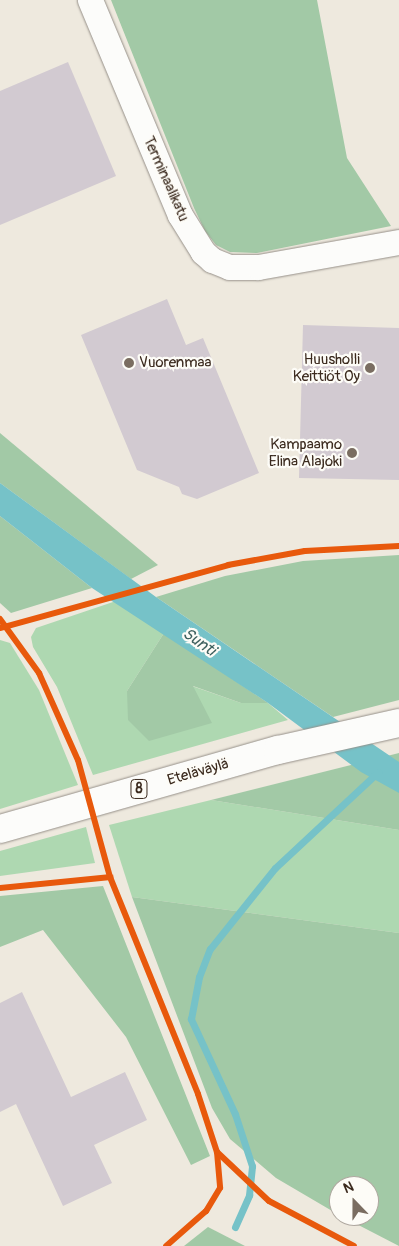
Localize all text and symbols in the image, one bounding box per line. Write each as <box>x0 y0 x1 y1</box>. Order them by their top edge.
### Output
street label: Terminaalikatu <box>139 134 193 224</box>
place label: Huusholli Keittiöt Oy <box>293 350 360 385</box>
place label: Vuorenmaa <box>139 354 211 372</box>
marker: Vuorenmaa <box>123 357 135 369</box>
marker: Huusholli Keittiöt Oy <box>364 362 376 374</box>
place label: Kampaamo Elina Alajoki <box>269 435 342 470</box>
marker: Kampaamo Elina Alajoki <box>346 447 358 459</box>
water label: Sunti <box>179 624 219 660</box>
street label: Eteläväylä <box>165 755 231 789</box>
road number: 8 <box>130 778 148 801</box>
north arrow <box>329 1176 379 1226</box>
text: N <box>341 1178 356 1197</box>

